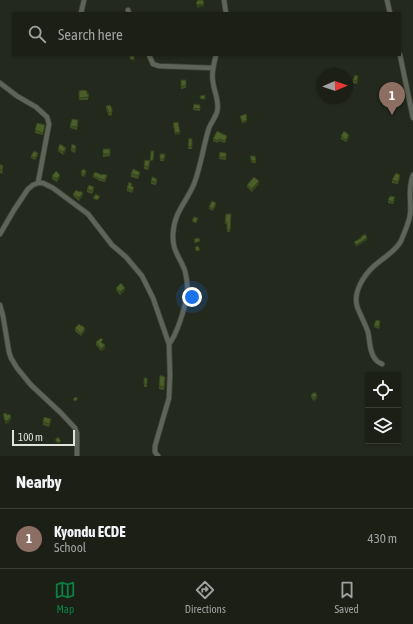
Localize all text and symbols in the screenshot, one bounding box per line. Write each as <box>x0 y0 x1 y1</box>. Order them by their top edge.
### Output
search box <box>12 12 401 56</box>
icon: search <box>26 23 48 45</box>
text: Search here <box>58 26 123 43</box>
north arrow <box>317 68 353 104</box>
pin: 1 <box>379 82 405 115</box>
your location <box>182 287 202 307</box>
map controls <box>365 372 401 444</box>
button: locate <box>365 372 401 408</box>
button: layers <box>365 408 401 444</box>
scale bar <box>12 428 75 447</box>
text: 100 m <box>18 431 43 443</box>
text: Nearby <box>16 472 62 492</box>
text: Kyondu ECDE <box>54 523 126 540</box>
text: 1 <box>26 531 32 546</box>
text: 430 m <box>368 531 397 546</box>
text: School <box>54 540 86 555</box>
tab: Map <box>54 579 76 615</box>
tab: Directions <box>185 579 226 615</box>
tab: Saved <box>334 579 359 615</box>

